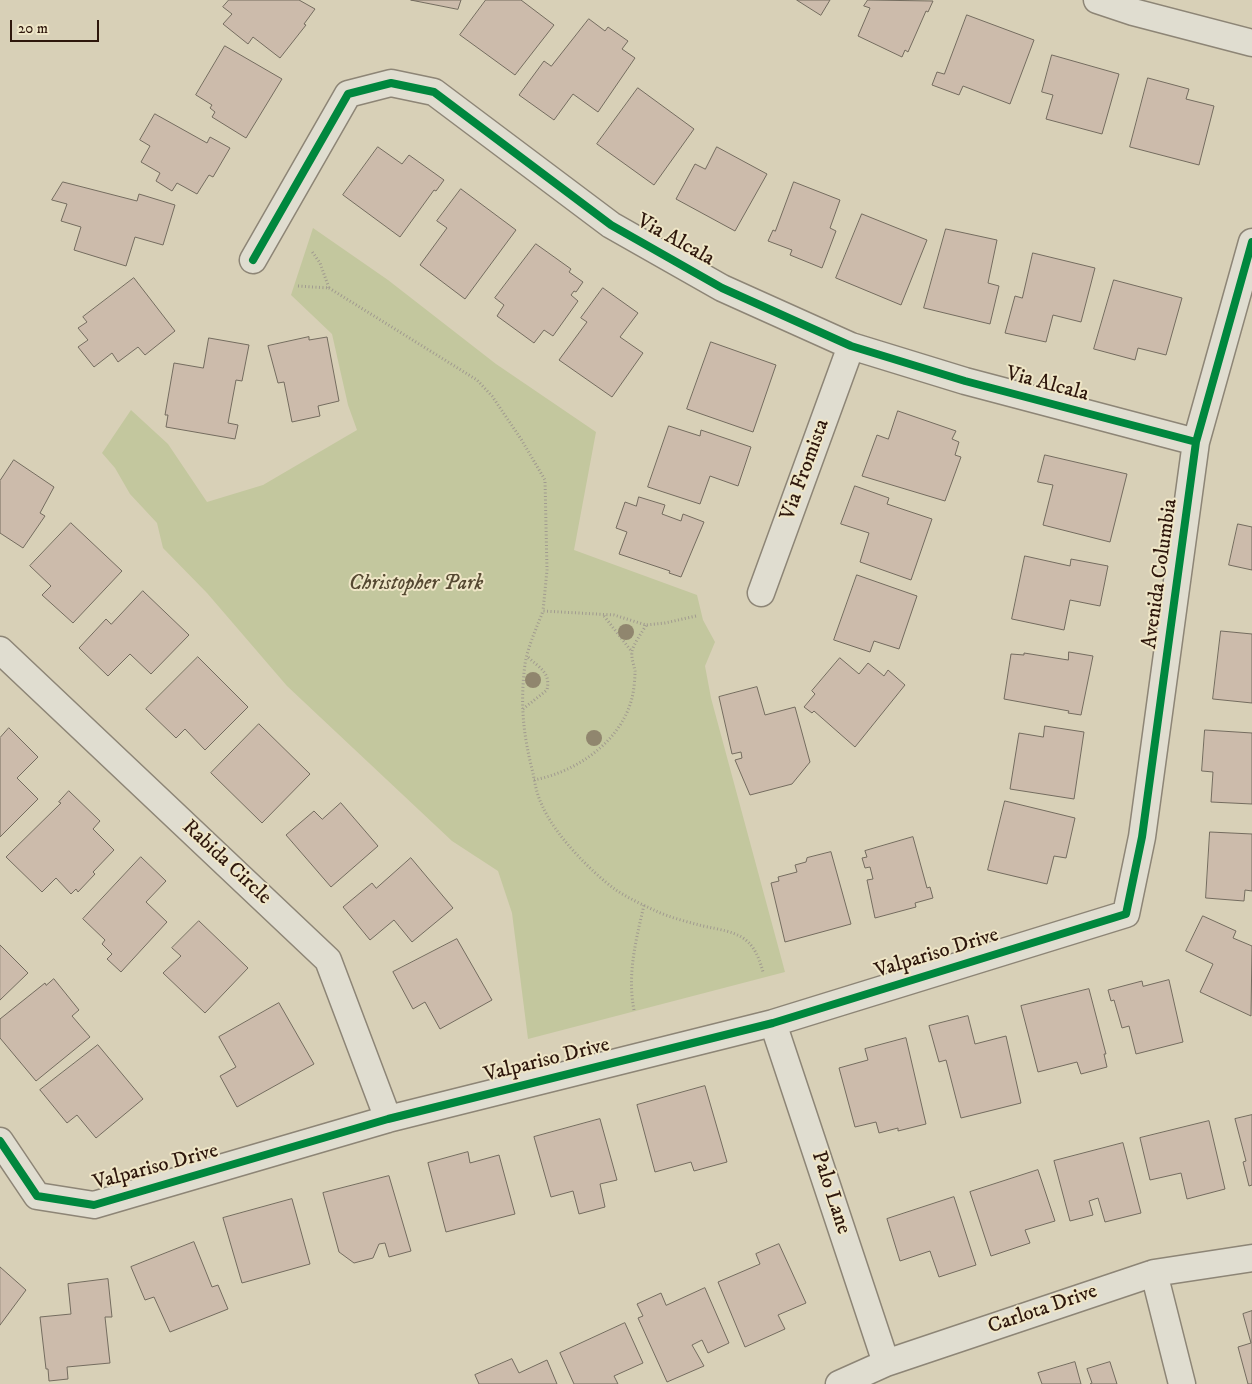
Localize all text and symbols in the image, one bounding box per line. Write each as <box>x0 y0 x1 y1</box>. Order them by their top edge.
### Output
scale bar <box>12 10 101 42</box>
text: 20 m <box>18 19 48 38</box>
street label: Via Alcala <box>632 209 718 273</box>
street label: Via Alcala <box>1003 362 1091 408</box>
street label: Via Fromista <box>776 416 836 524</box>
street label: Avenida Columbia <box>1138 497 1184 651</box>
park label: Christopher Park <box>349 572 483 598</box>
street label: Rabida Circle <box>176 815 276 911</box>
street label: Valpariso Drive <box>872 923 1002 985</box>
street label: Valpariso Drive <box>482 1033 612 1089</box>
street label: Valpariso Drive <box>91 1139 221 1197</box>
street label: Palo Lane <box>805 1148 855 1238</box>
street label: Carlota Drive <box>985 1280 1101 1340</box>

